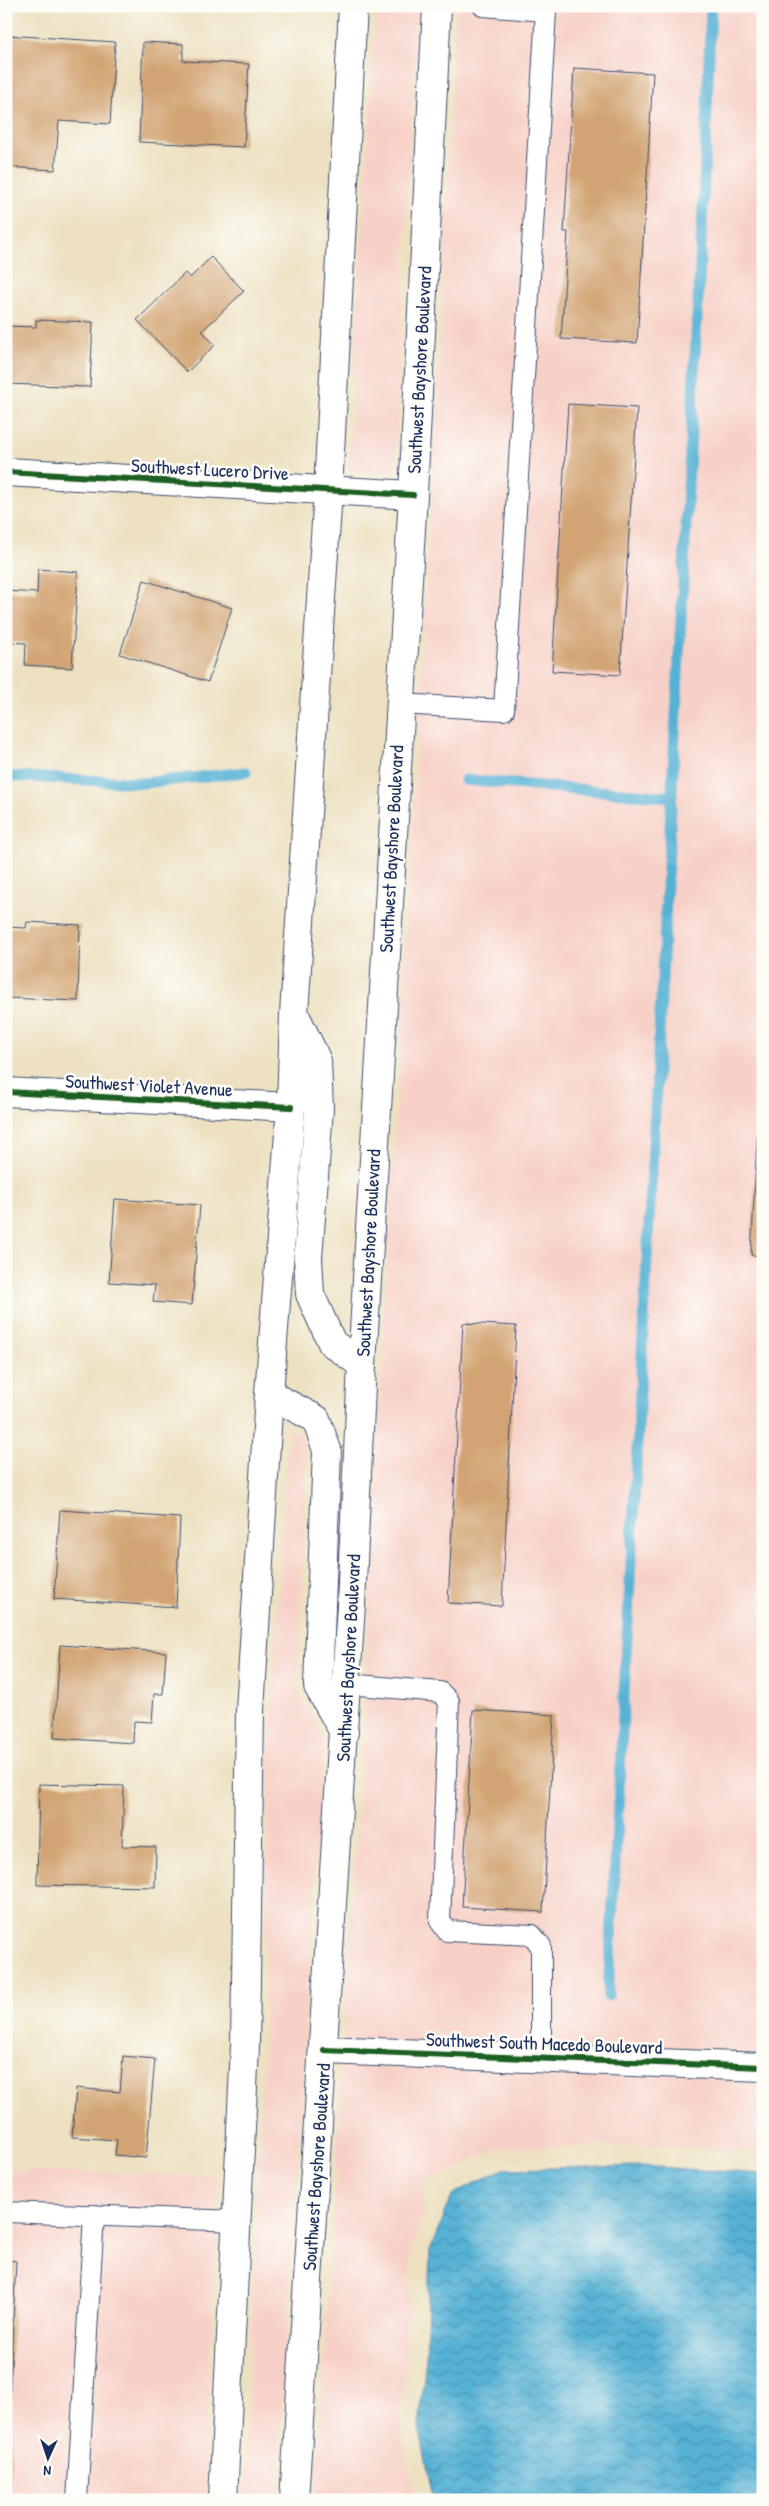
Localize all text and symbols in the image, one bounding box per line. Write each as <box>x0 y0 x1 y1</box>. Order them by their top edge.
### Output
street label: Southwest Bayshore Boulevard <box>401 265 437 474</box>
street label: Southwest Lucero Drive <box>131 452 290 486</box>
street label: Southwest Bayshore Boulevard <box>373 744 409 953</box>
street label: Southwest Violet Avenue <box>65 1068 234 1102</box>
street label: Southwest Bayshore Boulevard <box>350 1148 386 1357</box>
street label: Southwest Bayshore Boulevard <box>330 1553 366 1762</box>
street label: Southwest South Macedo Boulevard <box>425 2026 663 2060</box>
street label: Southwest Bayshore Boulevard <box>296 2062 336 2271</box>
north arrow <box>22 2434 72 2484</box>
text: N <box>43 2462 52 2481</box>

